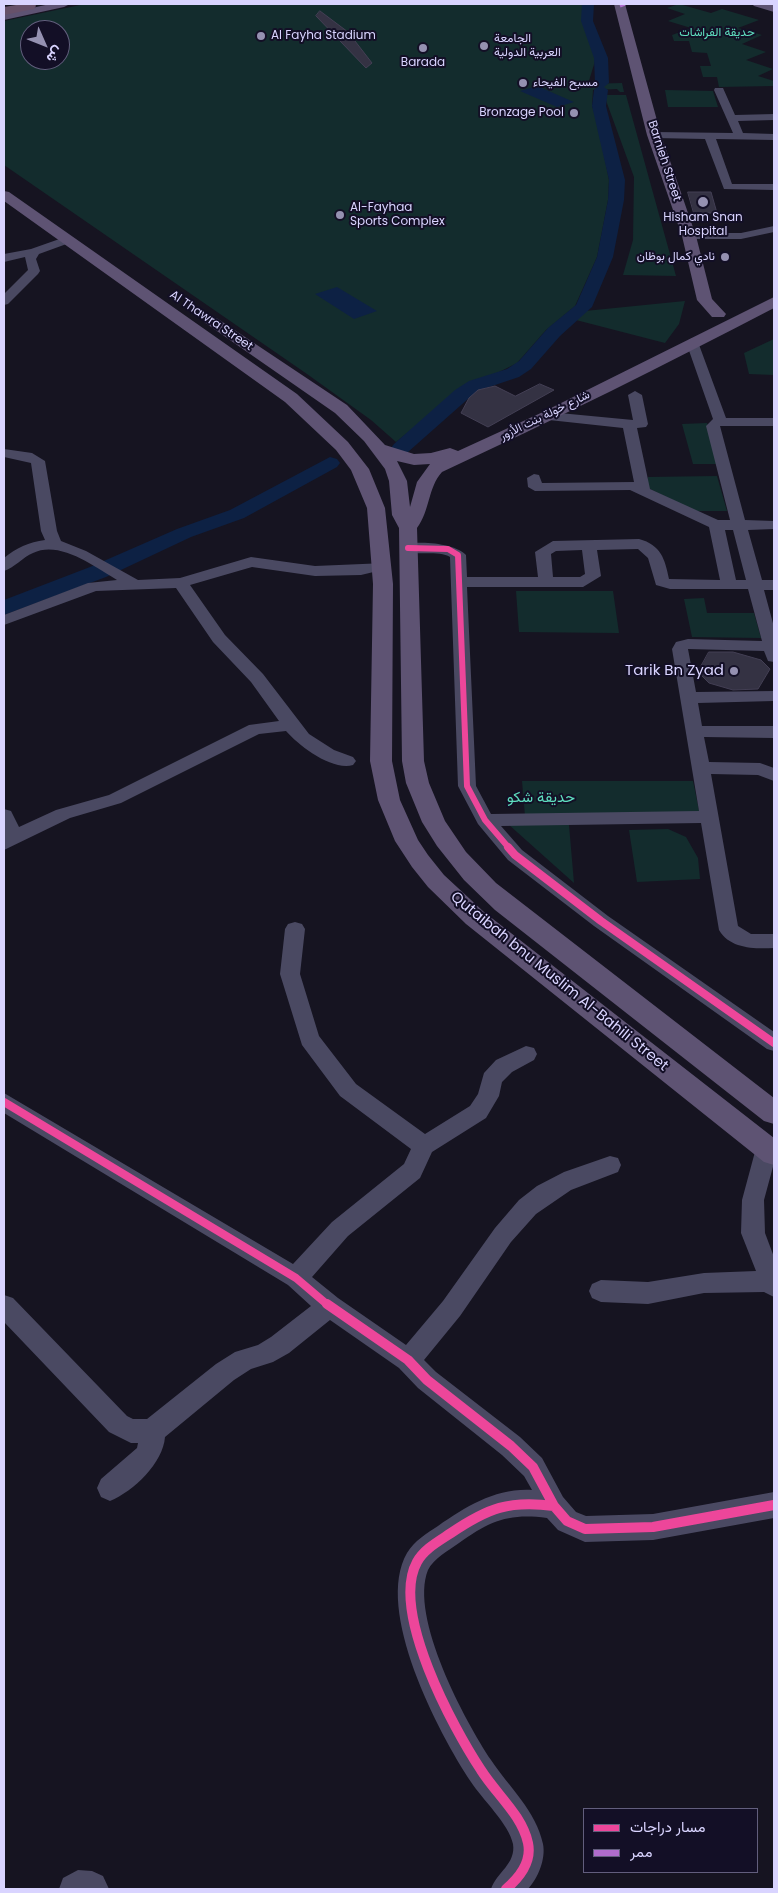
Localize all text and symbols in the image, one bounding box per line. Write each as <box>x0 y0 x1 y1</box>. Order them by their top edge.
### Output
north arrow <box>20 20 70 70</box>
park label: حديقة الفراشات <box>679 26 755 40</box>
place label: Al Fayha Stadium <box>271 29 376 43</box>
marker: Al Fayha Stadium <box>255 30 267 42</box>
place label: الجامعة العربية الدولية <box>494 32 561 60</box>
marker: الجامعة العربية الدولية <box>478 40 490 52</box>
text: ش <box>42 42 68 68</box>
marker: Barada <box>417 42 429 54</box>
place label: Barada <box>401 56 445 70</box>
place label: مسبح الفيحاء <box>533 76 598 90</box>
marker: مسبح الفيحاء <box>517 77 529 89</box>
place label: Bronzage Pool <box>479 106 564 120</box>
marker: Bronzage Pool <box>568 107 580 119</box>
street label: Barnieh Street <box>644 119 684 203</box>
marker: Hisham Snan Hospital <box>696 195 710 209</box>
place label: Al-Fayhaa Sports Complex <box>350 201 445 229</box>
marker: Al-Fayhaa Sports Complex <box>334 209 346 221</box>
place label: Hisham Snan Hospital <box>663 211 743 239</box>
place label: نادي كمال بوظان <box>637 250 715 264</box>
marker: نادي كمال بوظان <box>719 251 731 263</box>
street label: Al Thawra Street <box>167 288 255 354</box>
street label: شارع خولة بنت الأزور <box>498 388 592 444</box>
place label: Tarik Bn Zyad <box>625 662 724 680</box>
marker: Tarik Bn Zyad <box>728 665 740 677</box>
park label: حديقة شكو <box>507 789 575 807</box>
street label: Qutaibah bnu Muslim Al-Bahili Street <box>446 888 672 1076</box>
legend <box>583 1808 758 1873</box>
text: مسار دراجات <box>630 1816 706 1837</box>
text: ممر <box>630 1841 652 1862</box>

